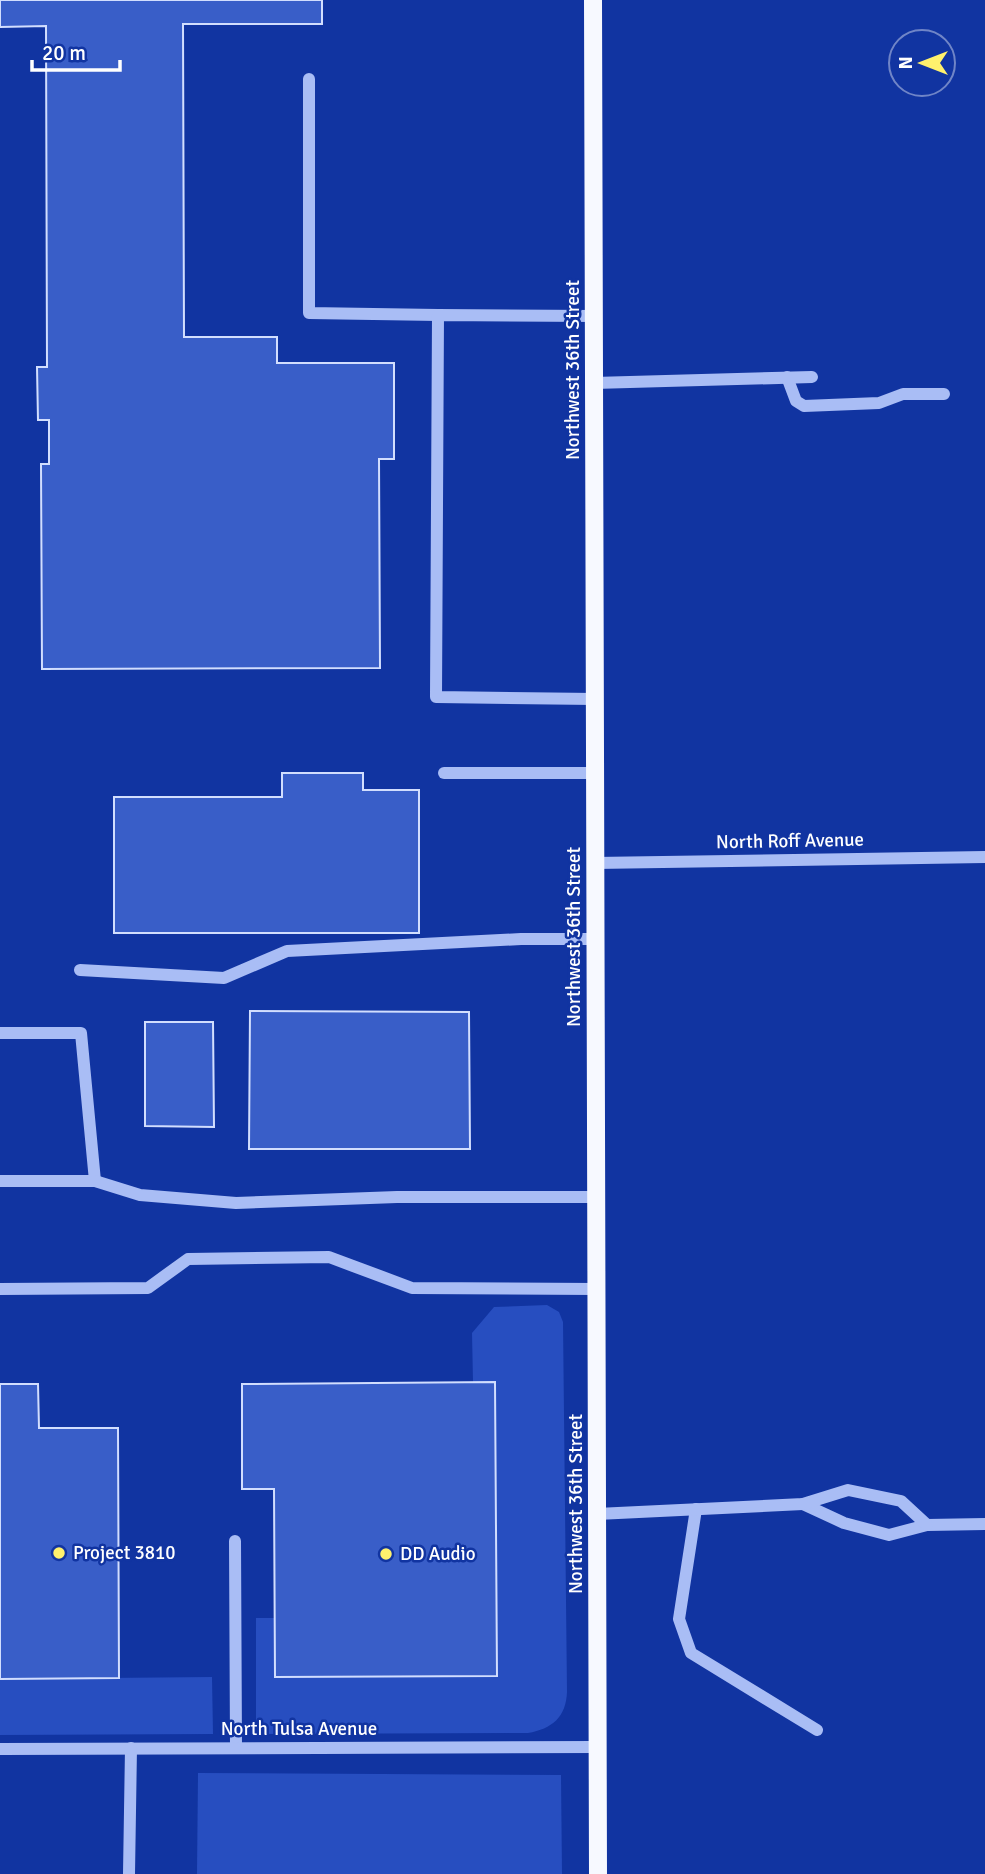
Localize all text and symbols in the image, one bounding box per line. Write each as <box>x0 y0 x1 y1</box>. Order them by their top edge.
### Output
scale bar <box>32 28 119 72</box>
north arrow <box>887 28 957 98</box>
text: 20 m <box>42 40 86 66</box>
text: N <box>894 56 918 70</box>
street label: Northwest 36th Street <box>561 280 585 460</box>
street label: North Roff Avenue <box>716 828 864 854</box>
street label: Northwest 36th Street <box>562 847 586 1027</box>
street label: Northwest 36th Street <box>564 1414 588 1594</box>
place label: Project 3810 <box>73 1541 176 1565</box>
place label: DD Audio <box>400 1542 476 1566</box>
marker: Project 3810 <box>51 1545 67 1561</box>
marker: DD Audio <box>378 1546 394 1562</box>
street label: North Tulsa Avenue <box>221 1717 377 1741</box>

